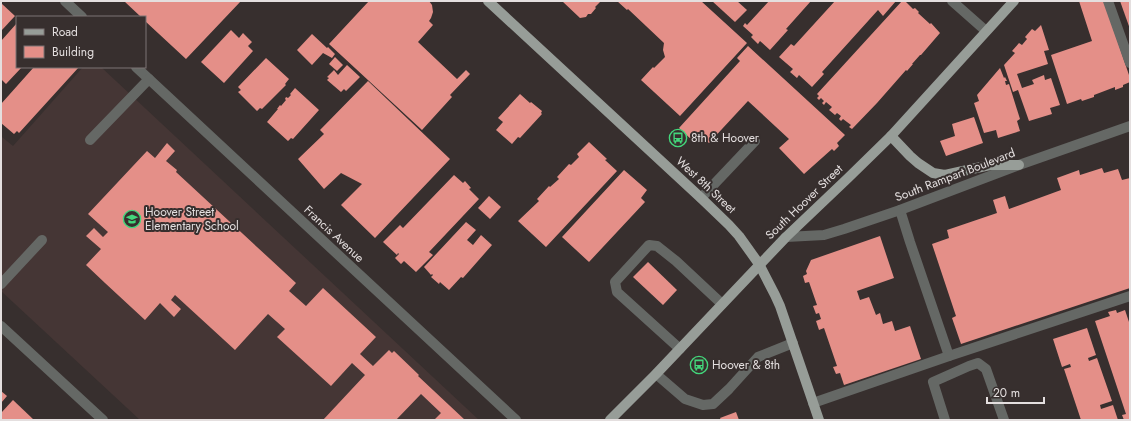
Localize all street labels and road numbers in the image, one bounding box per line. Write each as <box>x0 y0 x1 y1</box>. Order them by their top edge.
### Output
street label: South Rampart Boulevard <box>892 144 1018 206</box>
street label: West 8th Street <box>672 152 740 218</box>
street label: South Hoover Street <box>761 160 847 244</box>
street label: Francis Avenue <box>300 201 368 267</box>

